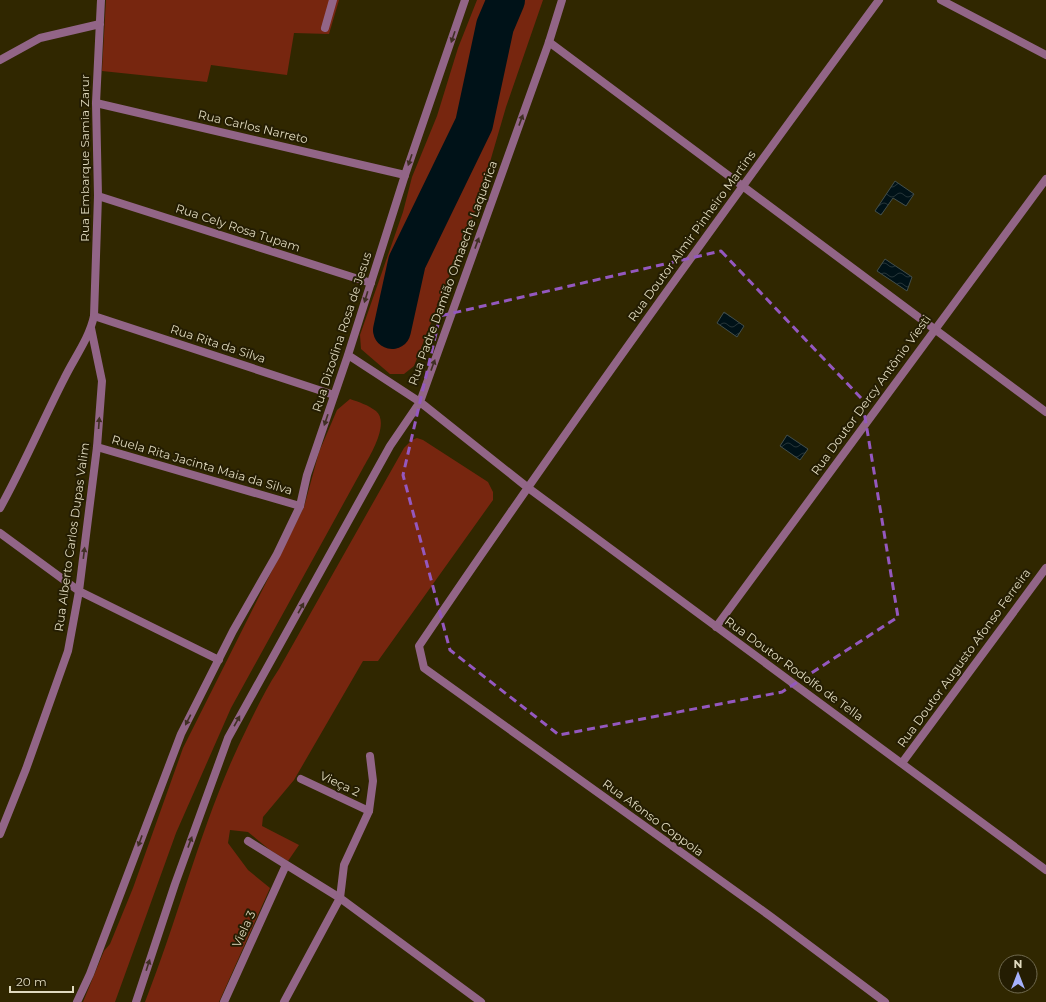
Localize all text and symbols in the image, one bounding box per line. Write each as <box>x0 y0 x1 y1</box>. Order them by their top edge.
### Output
one-way arrow <box>449 31 455 43</box>
street label: Rua Embarque Samia Zarur <box>77 74 92 242</box>
street label: Rua Carlos Narreto <box>197 107 310 146</box>
one-way arrow <box>518 114 524 126</box>
street label: Rua Doutor Almir Pinheiro Martins <box>624 147 759 324</box>
one-way arrow <box>407 154 413 166</box>
street label: Rua Padre Damião Omaeche Laquerica <box>405 158 500 387</box>
street label: Rua Cely Rosa Tupam <box>174 200 302 255</box>
one-way arrow <box>474 236 480 248</box>
street label: Rua Dizodina Rosa de Jesus <box>309 250 375 414</box>
one-way arrow <box>363 291 369 303</box>
street label: Rua Doutor Dercy Antônio Viesti <box>807 312 934 478</box>
street label: Rua Rita da Silva <box>169 321 268 366</box>
one-way arrow <box>430 359 436 371</box>
one-way arrow <box>322 415 328 427</box>
one-way arrow <box>95 417 102 430</box>
street label: Ruela Rita Jacinta Maia da Silva <box>110 431 294 498</box>
street label: Rua Alberto Carlos Dupas Valim <box>51 442 92 632</box>
one-way arrow <box>81 547 87 559</box>
street label: Rua Doutor Augusto Afonso Ferreira <box>894 565 1034 750</box>
one-way arrow <box>298 602 304 614</box>
street label: Rua Doutor Rodolfo de Tella <box>722 613 867 724</box>
one-way arrow <box>185 714 192 726</box>
one-way arrow <box>234 715 241 727</box>
street label: Vieça 2 <box>318 768 363 799</box>
street label: Rua Afonso Coppola <box>600 776 707 859</box>
one-way arrow <box>137 835 143 847</box>
one-way arrow <box>187 835 193 847</box>
street label: Viela 3 <box>229 908 259 950</box>
north arrow <box>998 954 1038 994</box>
text: N <box>1014 957 1022 971</box>
one-way arrow <box>145 959 151 971</box>
scale bar <box>10 968 73 994</box>
text: 20 m <box>16 974 47 989</box>

